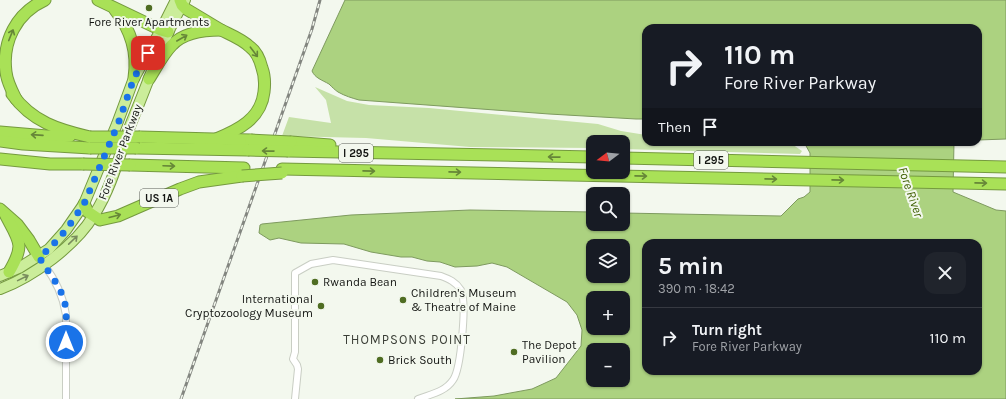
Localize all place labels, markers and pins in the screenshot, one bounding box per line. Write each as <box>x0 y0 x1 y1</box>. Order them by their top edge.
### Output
marker: Fore River Apartments <box>144 3 154 13</box>
place label: Fore River Apartments <box>89 15 209 29</box>
pin <box>131 36 165 70</box>
place label: Rwanda Bean <box>323 275 397 289</box>
marker: Rwanda Bean <box>310 277 320 287</box>
place label: Children's Museum & Theatre of Maine <box>411 286 517 314</box>
place label: International Cryptozoology Museum <box>185 292 313 320</box>
marker: Children's Museum & Theatre of Maine <box>398 295 408 305</box>
marker: International Cryptozoology Museum <box>316 301 326 311</box>
place label: The Depot Pavilion <box>522 338 577 366</box>
marker: The Depot Pavilion <box>509 347 519 357</box>
place label: Brick South <box>388 353 452 367</box>
marker: Brick South <box>375 355 385 365</box>

